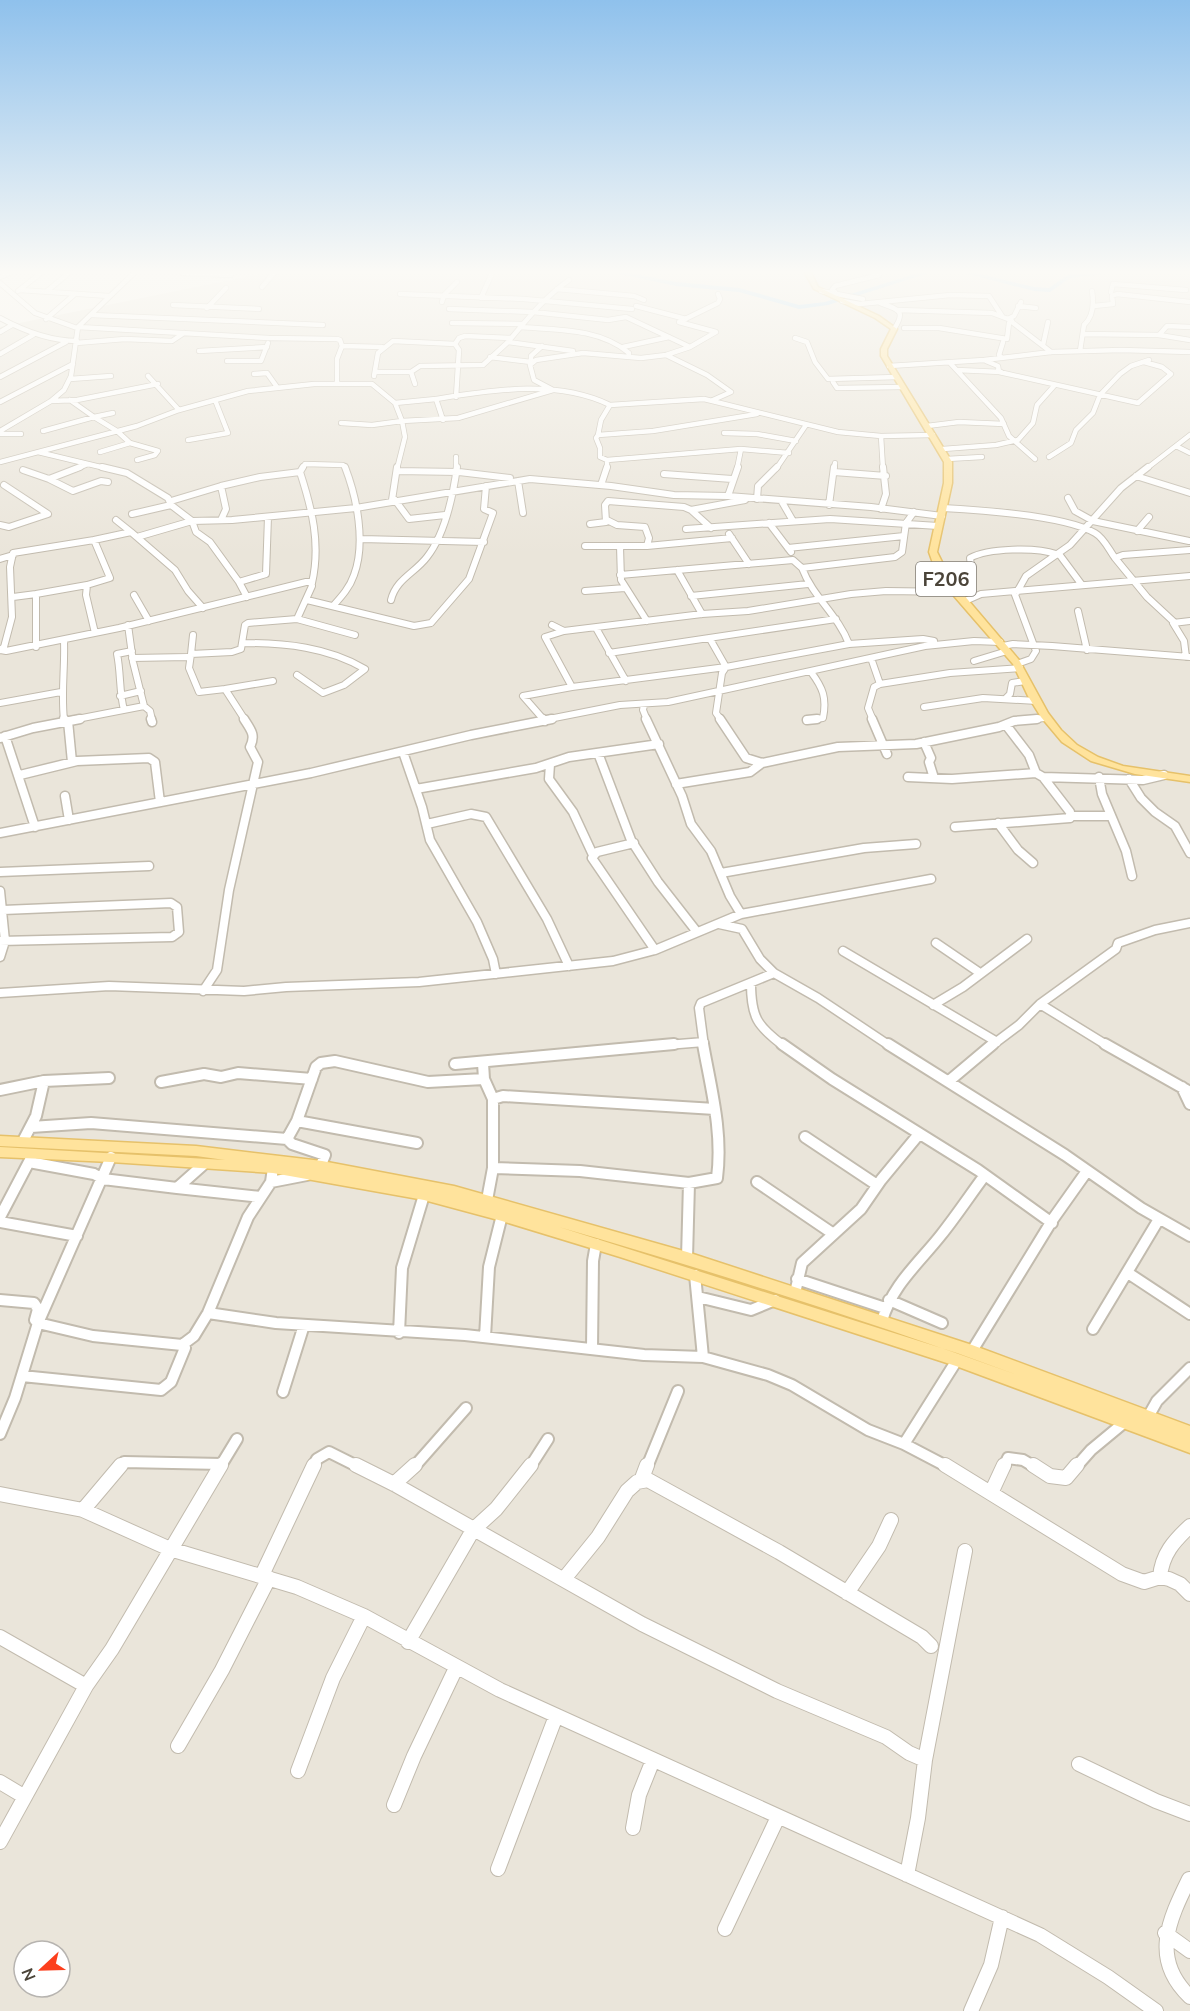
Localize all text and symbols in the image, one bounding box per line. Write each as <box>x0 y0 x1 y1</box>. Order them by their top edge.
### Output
road number: F206 <box>916 562 976 596</box>
north arrow <box>12 1939 72 1999</box>
text: N <box>17 1965 41 1984</box>

